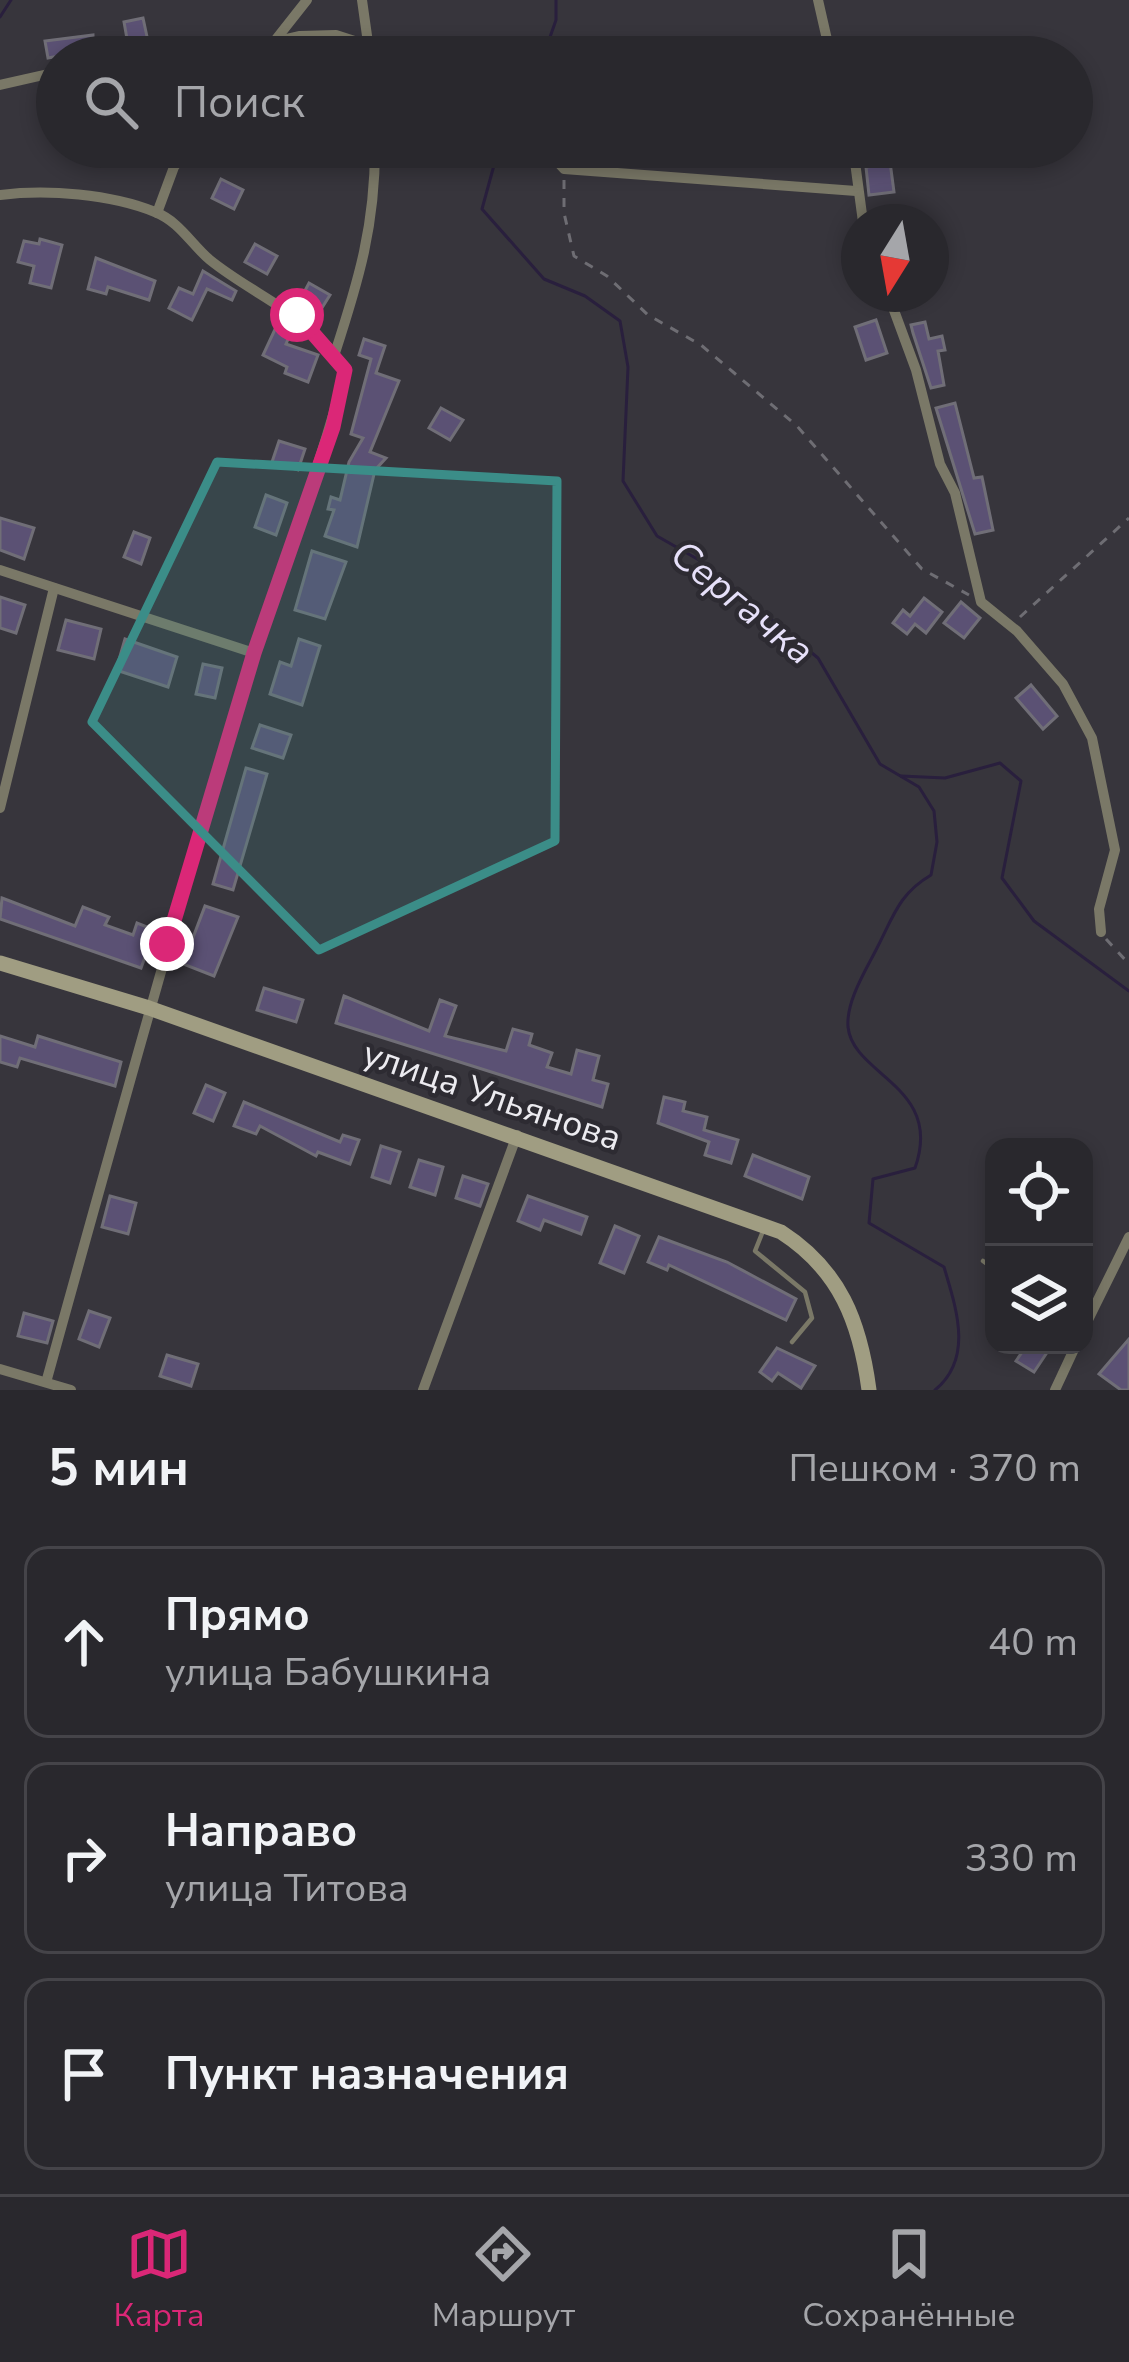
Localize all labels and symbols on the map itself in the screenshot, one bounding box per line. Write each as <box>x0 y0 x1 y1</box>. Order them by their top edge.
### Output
north arrow <box>841 204 949 312</box>
route start <box>270 288 324 342</box>
water label: Сергачка <box>659 529 825 677</box>
route end <box>140 917 194 971</box>
street label: улица Ульянова <box>356 1029 628 1163</box>

